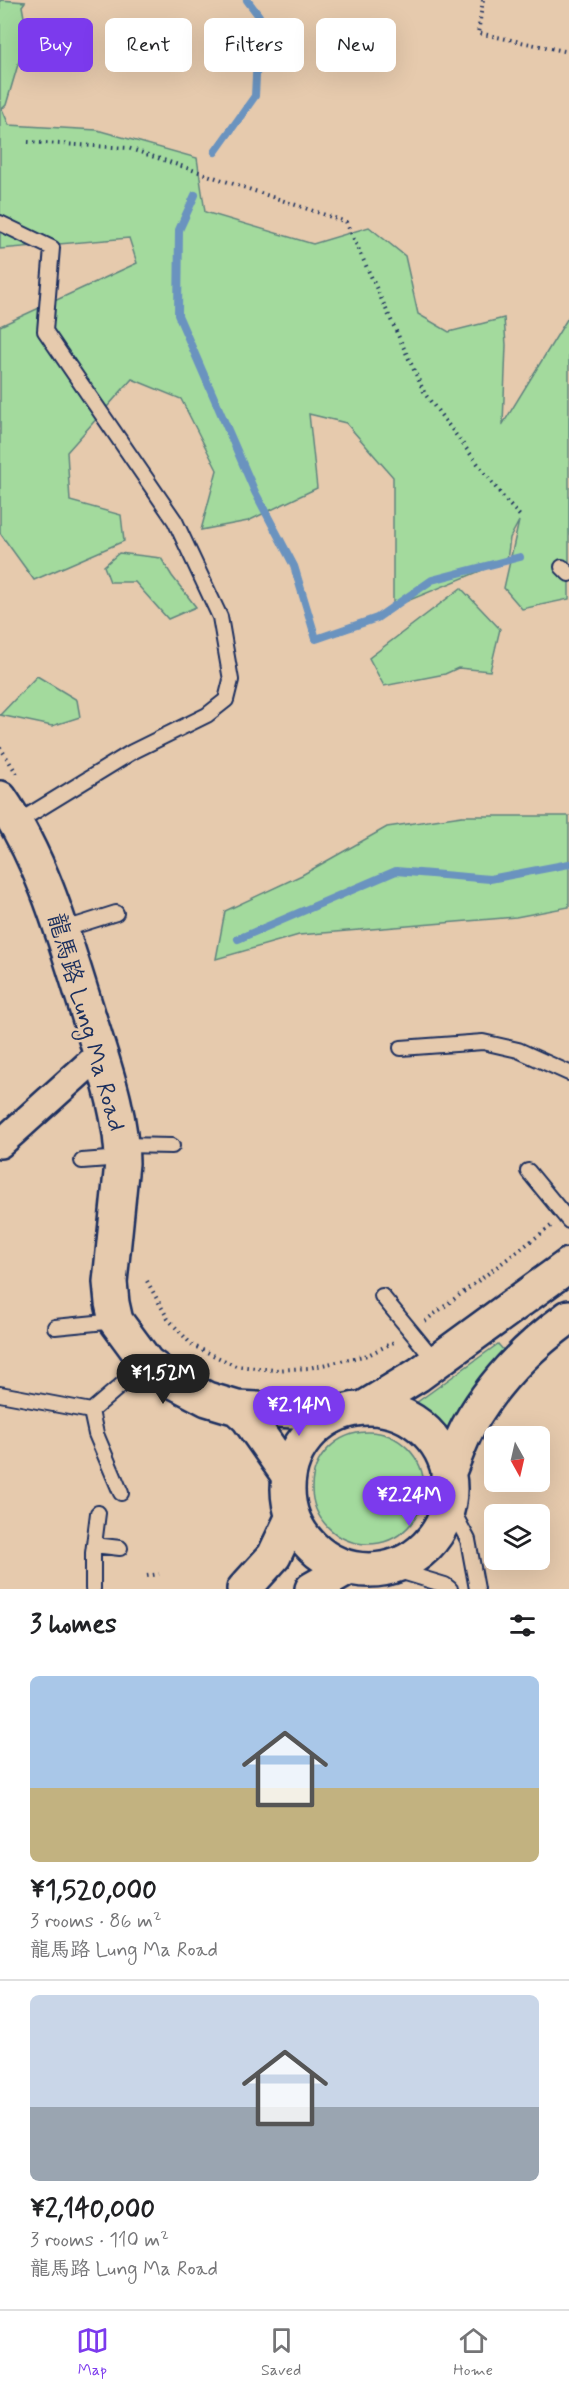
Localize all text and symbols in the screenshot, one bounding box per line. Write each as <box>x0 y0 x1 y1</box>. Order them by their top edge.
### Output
chip: Buy <box>18 18 93 72</box>
chip: Rent <box>105 18 192 72</box>
chip: Filters <box>204 18 304 72</box>
chip: New <box>316 18 396 72</box>
street label: 龍馬路 Lung Ma Road <box>38 910 132 1136</box>
pin: ¥1.52M <box>114 1354 212 1405</box>
text: ¥1.52M <box>131 1360 195 1387</box>
pin: ¥2.14M <box>250 1386 348 1437</box>
text: ¥2.14M <box>267 1392 331 1419</box>
north arrow <box>484 1426 550 1492</box>
map controls <box>484 1426 550 1570</box>
pin: ¥2.24M <box>360 1476 458 1527</box>
text: ¥2.24M <box>377 1482 441 1509</box>
button: layers <box>484 1504 550 1570</box>
text: 3 homes <box>30 1608 117 1642</box>
icon: filters <box>506 1609 539 1642</box>
icon: home <box>231 1715 339 1823</box>
text: ¥1,520,000 <box>30 1874 157 1908</box>
text: 3 rooms · 86 m² <box>30 1908 162 1935</box>
text: 龍馬路 Lung Ma Road <box>30 1937 218 1964</box>
icon: home <box>231 2034 339 2142</box>
text: ¥2,140,000 <box>30 2193 155 2227</box>
text: 3 rooms · 110 m² <box>30 2227 169 2254</box>
text: 龍馬路 Lung Ma Road <box>30 2256 218 2283</box>
tab: Map <box>76 2324 109 2381</box>
tab: Saved <box>261 2324 301 2381</box>
tab: Home <box>453 2324 493 2381</box>

